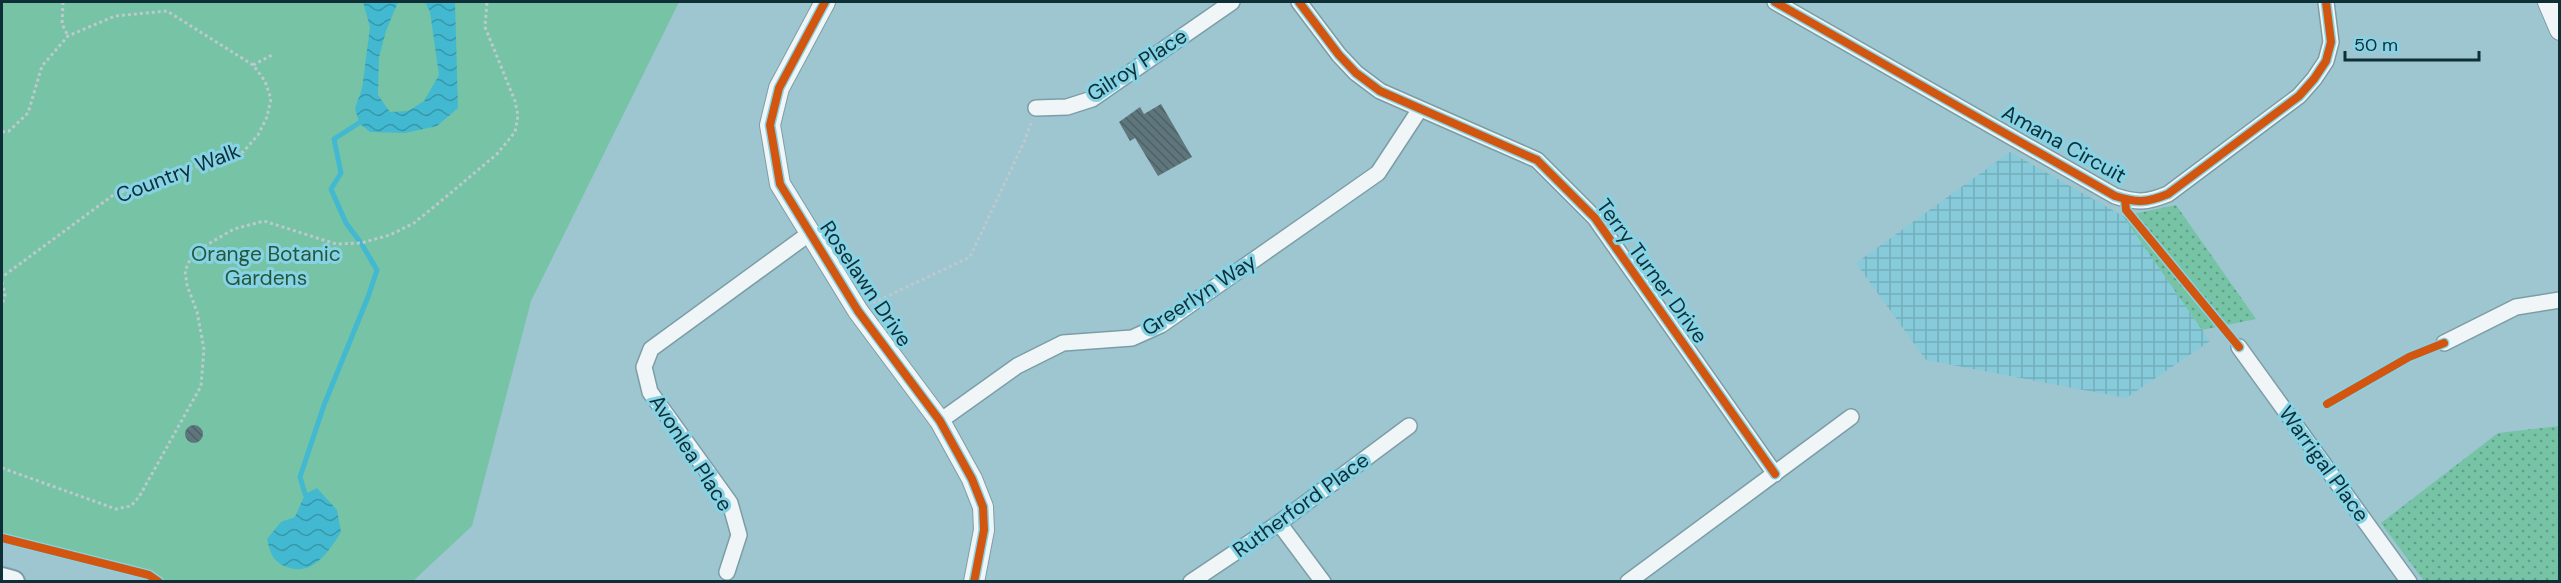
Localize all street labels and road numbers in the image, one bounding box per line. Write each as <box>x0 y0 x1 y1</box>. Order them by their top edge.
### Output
street label: Gilroy Place <box>1082 22 1193 108</box>
street label: Amana Circuit <box>1997 98 2131 190</box>
street label: Country Walk <box>112 136 244 210</box>
street label: Terry Turner Drive <box>1590 193 1714 349</box>
street label: Roselawn Drive <box>814 216 918 352</box>
street label: Greerlyn Way <box>1136 247 1262 342</box>
street label: Avonlea Place <box>643 389 739 517</box>
street label: Warrigal Place <box>2272 400 2376 528</box>
street label: Rutherford Place <box>1227 446 1375 564</box>

